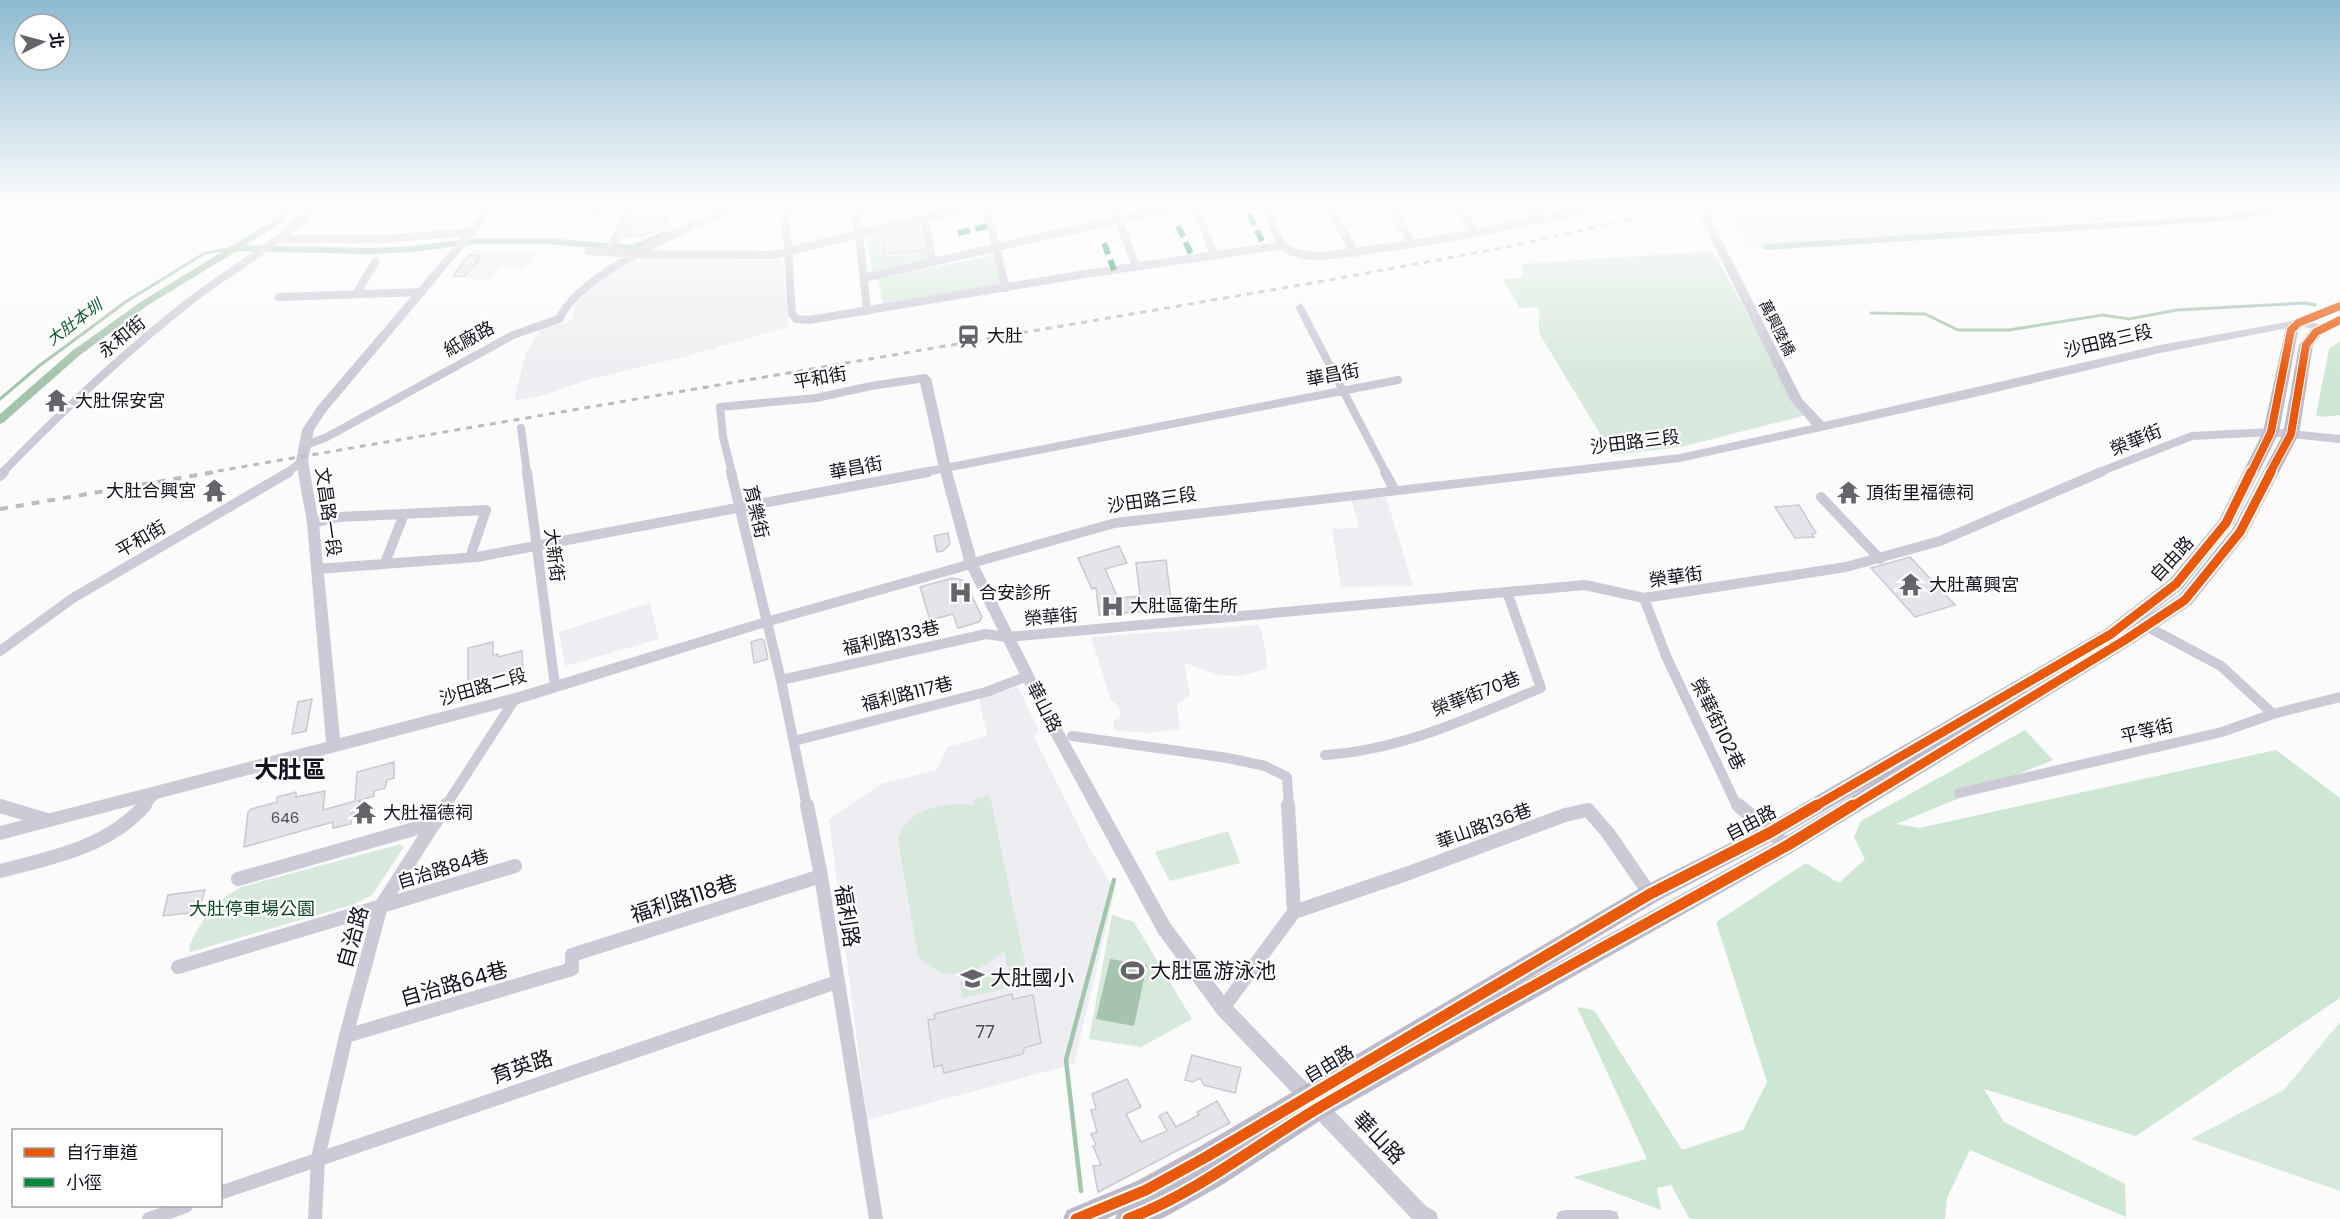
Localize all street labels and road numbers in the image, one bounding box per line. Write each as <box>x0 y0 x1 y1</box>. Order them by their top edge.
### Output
street label: 萬興陸橋 <box>1754 296 1800 359</box>
street label: 永和街 <box>93 310 151 363</box>
street label: 紙廠路 <box>439 315 498 362</box>
street label: 沙田路三段 <box>2061 318 2155 363</box>
street label: 華昌街 <box>1304 357 1362 392</box>
street label: 平和街 <box>791 361 849 395</box>
street label: 榮華街 <box>2106 418 2166 461</box>
street label: 沙田路三段 <box>1589 424 1681 459</box>
street label: 華昌街 <box>827 450 885 485</box>
street label: 文昌路一段 <box>310 466 347 558</box>
street label: 沙田路三段 <box>1106 481 1198 518</box>
street label: 育樂街 <box>738 483 775 541</box>
street label: 平和街 <box>111 514 170 563</box>
street label: 大新街 <box>539 527 570 583</box>
street label: 自由路 <box>2144 530 2199 587</box>
street label: 榮華街 <box>1647 560 1704 593</box>
street label: 榮華街 <box>1023 602 1079 631</box>
street label: 福利路133巷 <box>840 614 942 661</box>
street label: 沙田路二段 <box>436 662 530 711</box>
street label: 榮華街70巷 <box>1428 665 1524 722</box>
street label: 福利路117巷 <box>859 670 955 717</box>
street label: 榮華街102巷 <box>1685 674 1751 774</box>
street label: 華山路 <box>1021 677 1068 737</box>
street label: 平等街 <box>2118 712 2176 749</box>
street label: 華山路136巷 <box>1433 797 1535 854</box>
street label: 自由路 <box>1721 799 1780 846</box>
street label: 自治路84巷 <box>394 843 492 894</box>
street label: 福利路118巷 <box>627 868 741 929</box>
street label: 福利路 <box>828 883 867 949</box>
street label: 自治路 <box>330 903 375 971</box>
street label: 自治路64巷 <box>397 954 511 1013</box>
street label: 自由路 <box>1299 1039 1358 1088</box>
street label: 育英路 <box>487 1043 556 1090</box>
street label: 華山路 <box>1347 1105 1412 1170</box>

